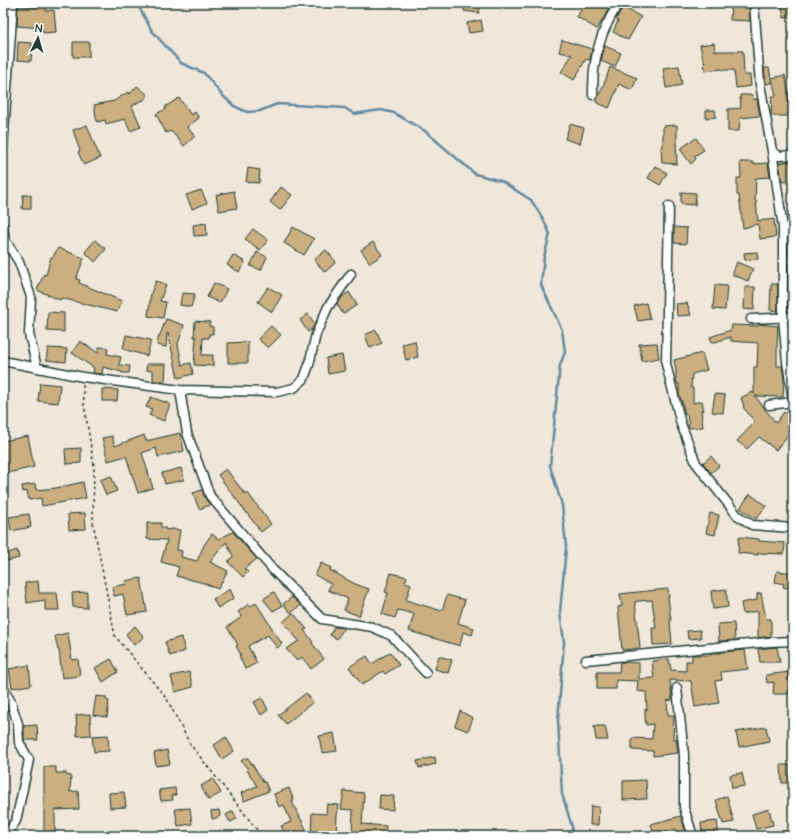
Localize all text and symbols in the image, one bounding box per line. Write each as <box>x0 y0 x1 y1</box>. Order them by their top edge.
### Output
north arrow <box>18 18 58 58</box>
text: N <box>35 21 43 36</box>

